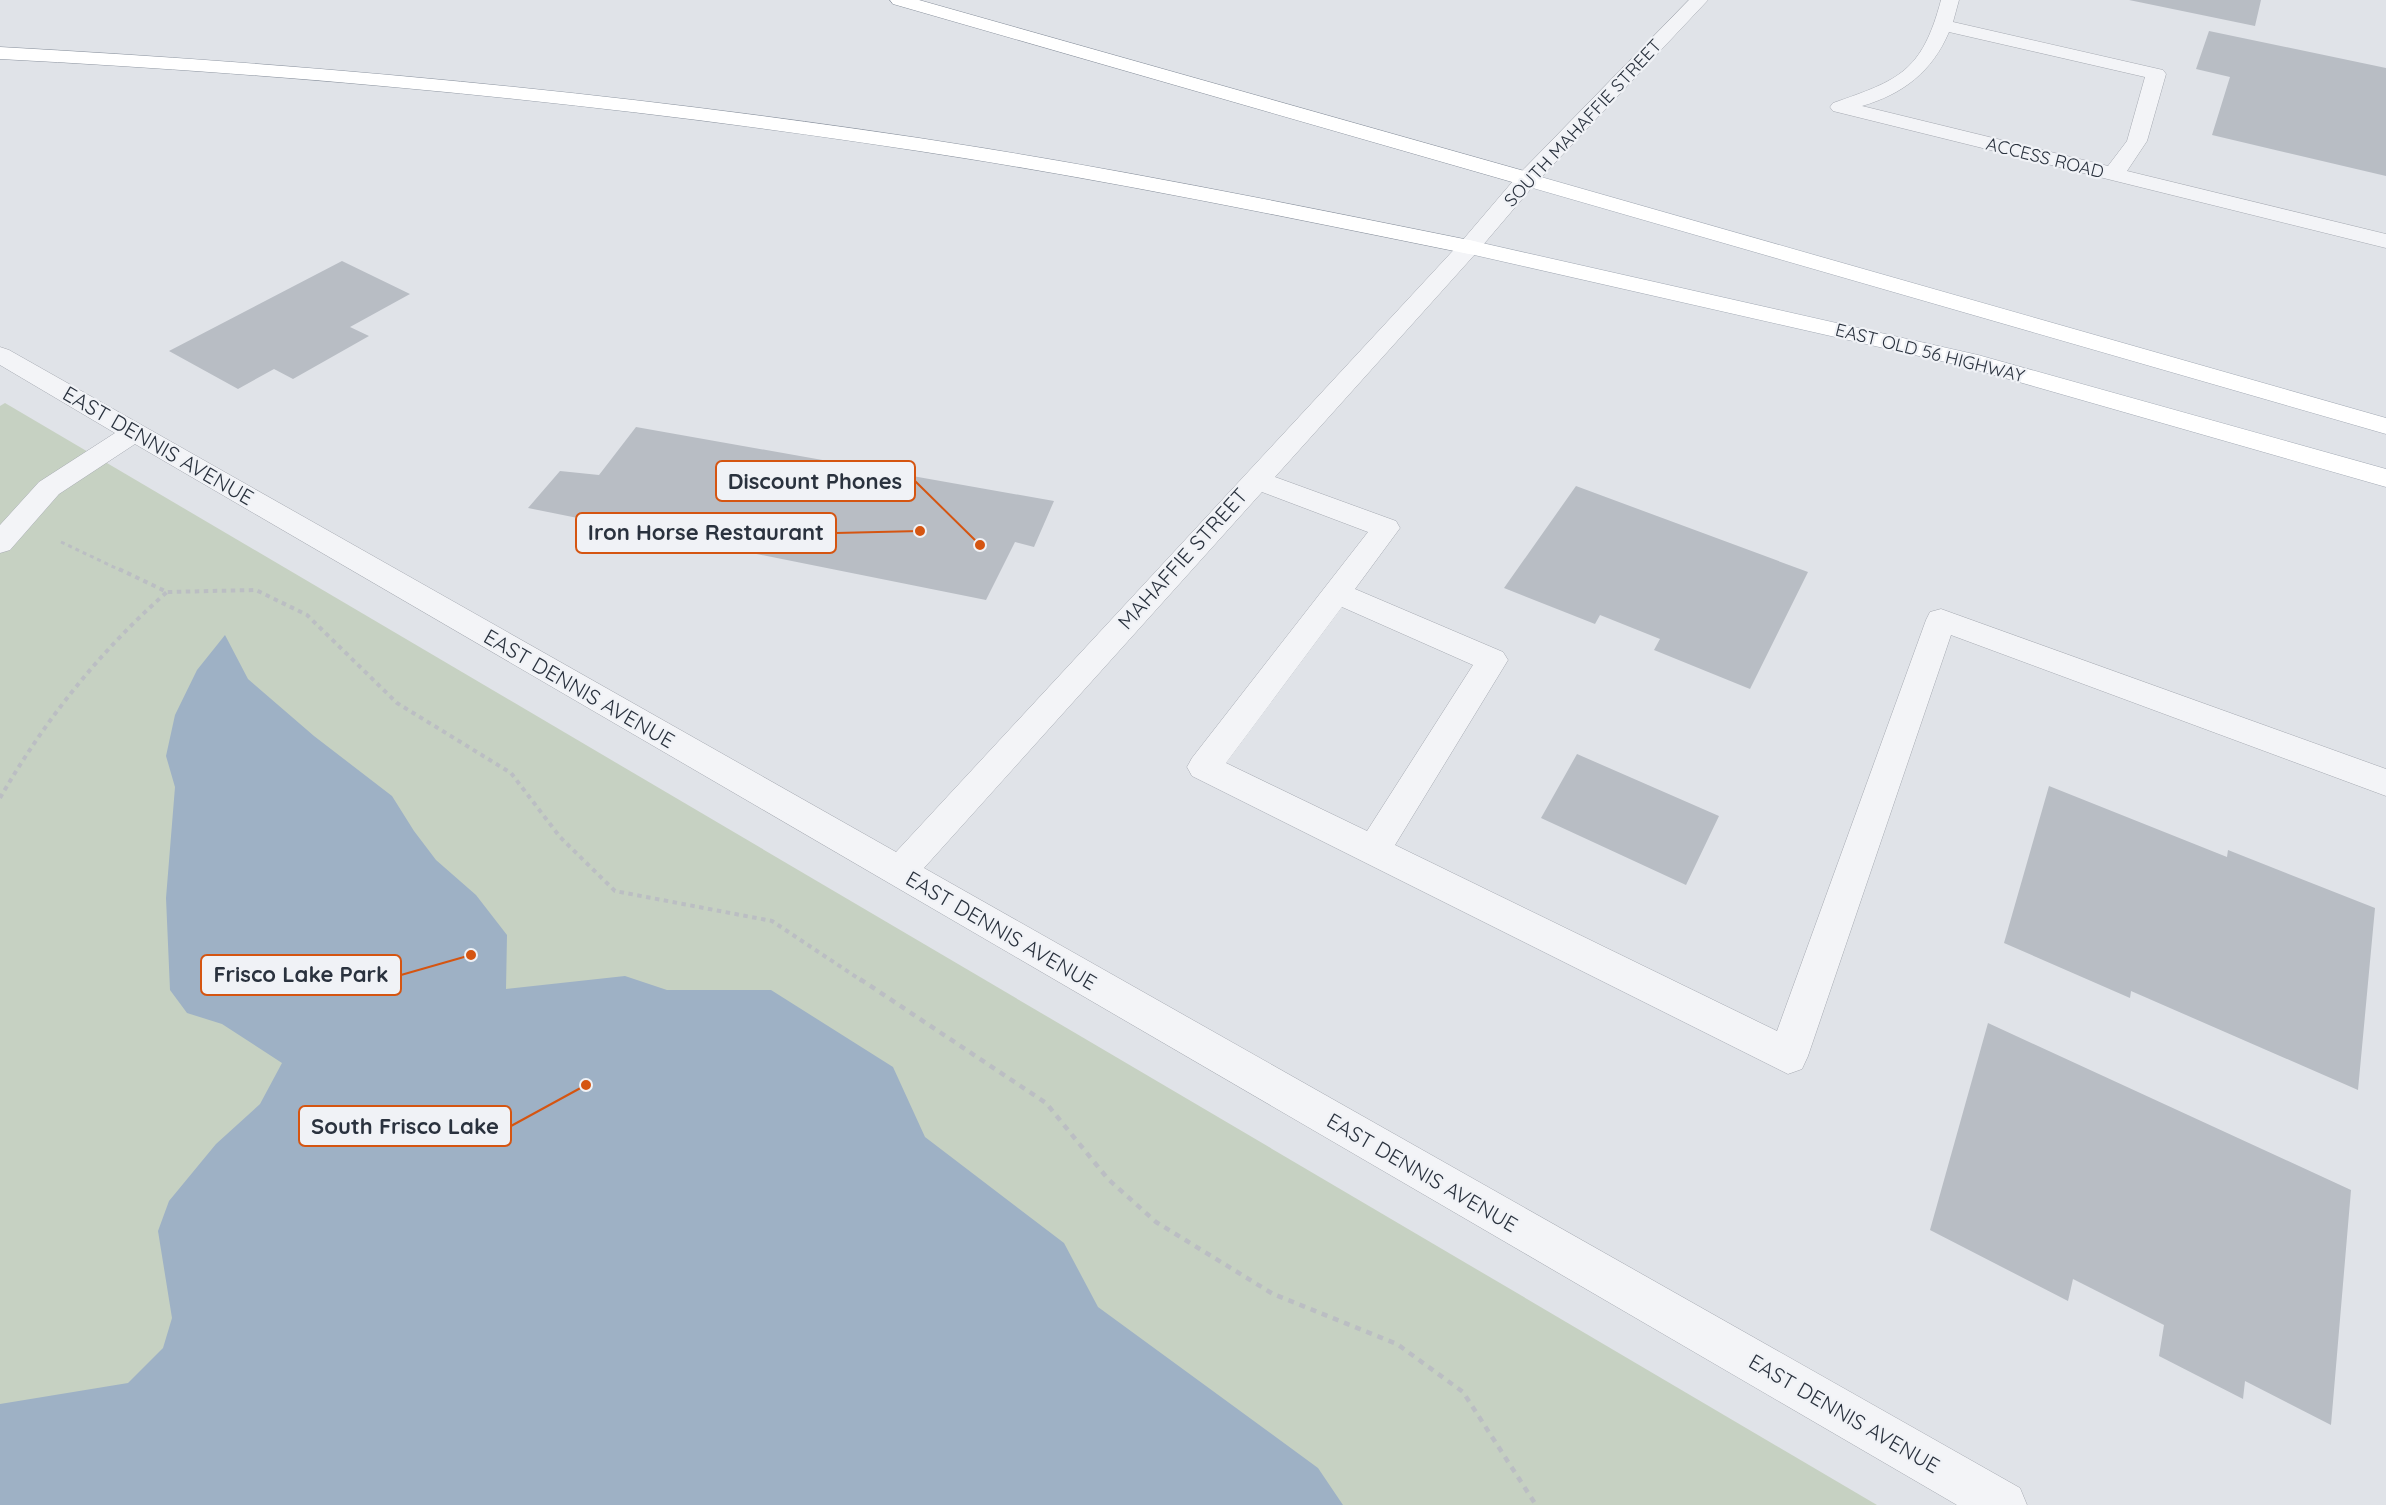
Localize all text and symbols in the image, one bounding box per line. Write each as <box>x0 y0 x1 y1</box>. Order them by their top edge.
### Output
street label: SOUTH MAHAFFIE STREET <box>1499 34 1666 211</box>
street label: ACCESS ROAD <box>1984 132 2106 183</box>
street label: EAST OLD 56 HIGHWAY <box>1833 318 2027 387</box>
street label: EAST DENNIS AVENUE <box>59 380 258 510</box>
callout: Discount Phones <box>716 461 915 501</box>
text: Discount Phones <box>728 467 902 495</box>
street label: MAHAFFIE STREET <box>1112 482 1253 634</box>
callout: Iron Horse Restaurant <box>576 513 836 553</box>
text: Iron Horse Restaurant <box>588 518 824 546</box>
street label: EAST DENNIS AVENUE <box>480 623 679 753</box>
street label: EAST DENNIS AVENUE <box>902 865 1101 995</box>
callout: Frisco Lake Park <box>201 955 401 995</box>
text: Frisco Lake Park <box>213 960 389 988</box>
callout: South Frisco Lake <box>299 1106 511 1146</box>
street label: EAST DENNIS AVENUE <box>1323 1107 1522 1237</box>
text: South Frisco Lake <box>311 1112 499 1140</box>
street label: EAST DENNIS AVENUE <box>1745 1348 1944 1478</box>

